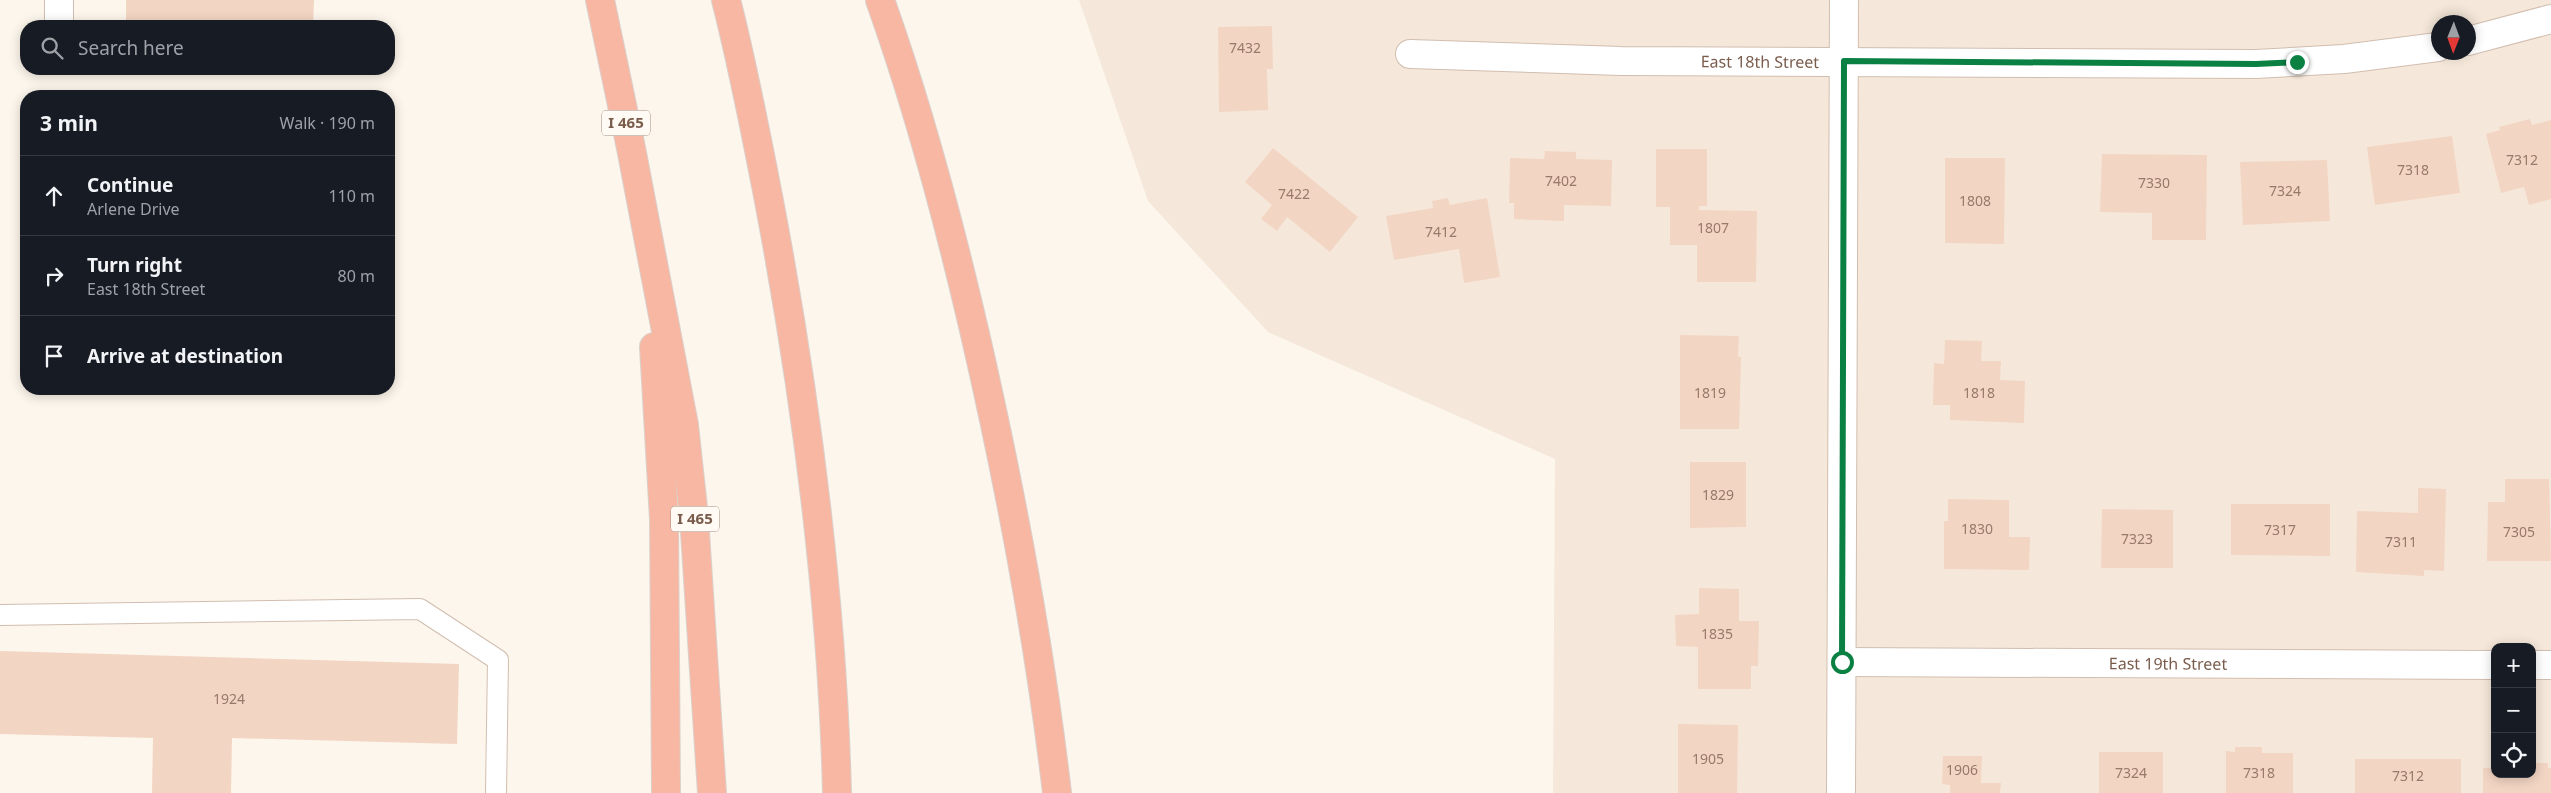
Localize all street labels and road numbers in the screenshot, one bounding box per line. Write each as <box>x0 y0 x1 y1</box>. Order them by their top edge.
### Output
street label: East 18th Street <box>1701 50 1819 73</box>
road number: I 465 <box>602 110 650 136</box>
road number: I 465 <box>671 506 719 532</box>
street label: East 19th Street <box>2109 652 2227 675</box>

